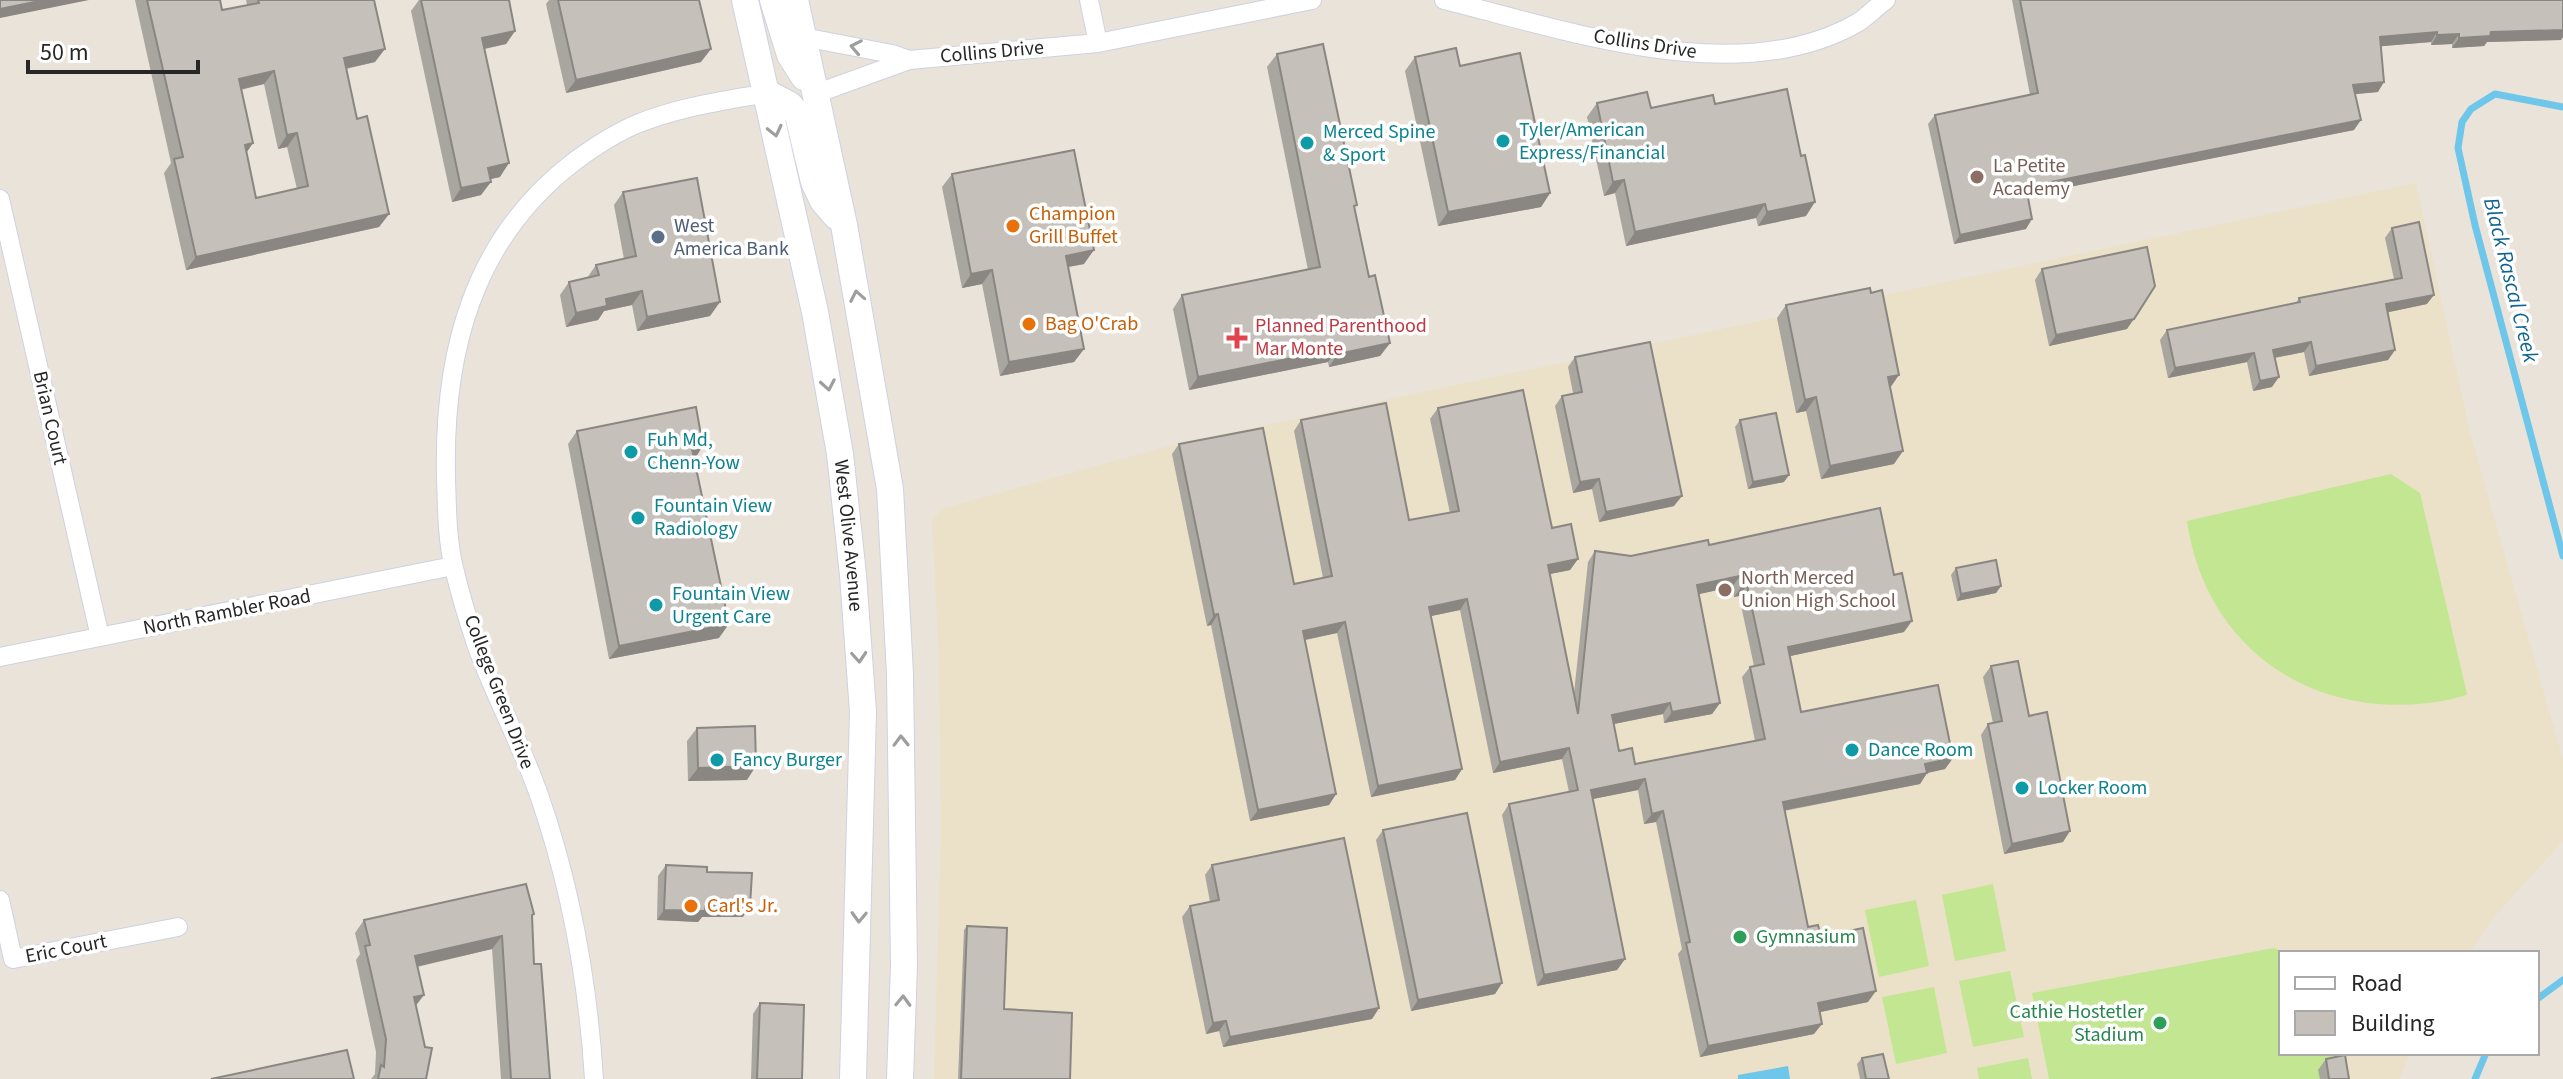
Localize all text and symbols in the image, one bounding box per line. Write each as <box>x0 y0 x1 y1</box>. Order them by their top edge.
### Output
street label: Collins Drive <box>1591 22 1699 66</box>
scale bar <box>28 24 198 74</box>
street label: Collins Drive <box>939 34 1045 70</box>
text: 50 m <box>40 35 89 70</box>
one-way arrow <box>850 39 863 56</box>
place label: Tyler/American Express/Financial <box>1519 116 1665 167</box>
place label: Merced Spine & Sport <box>1323 118 1436 169</box>
one-way arrow <box>766 123 783 137</box>
marker: Tyler/American Express/Financial <box>1494 132 1512 150</box>
marker: Merced Spine & Sport <box>1298 134 1316 152</box>
place label: La Petite Academy <box>1993 152 2070 203</box>
marker: La Petite Academy <box>1968 168 1986 186</box>
water label: Black Rascal Creek <box>2475 194 2547 366</box>
place label: Champion Grill Buffet <box>1029 200 1118 251</box>
place label: West America Bank <box>674 212 789 263</box>
marker: Champion Grill Buffet <box>1004 217 1022 235</box>
marker: West America Bank <box>649 228 667 246</box>
one-way arrow <box>850 289 867 303</box>
place label: Bag O'Crab <box>1045 310 1138 338</box>
place label: Planned Parenthood Mar Monte <box>1255 312 1427 363</box>
marker: Bag O'Crab <box>1020 315 1038 333</box>
marker: Planned Parenthood Mar Monte <box>1226 327 1248 349</box>
street label: Brian Court <box>26 368 74 468</box>
one-way arrow <box>819 378 836 392</box>
place label: Fuh Md, Chenn-Yow <box>647 426 740 477</box>
marker: Fuh Md, Chenn-Yow <box>622 443 640 461</box>
street label: West Olive Avenue <box>827 458 870 613</box>
place label: Fountain View Radiology <box>654 492 772 543</box>
marker: Fountain View Radiology <box>629 509 647 527</box>
place label: North Merced Union High School <box>1741 564 1896 615</box>
place label: Fountain View Urgent Care <box>672 580 790 631</box>
marker: North Merced Union High School <box>1716 581 1734 599</box>
street label: North Rambler Road <box>141 582 313 642</box>
marker: Fountain View Urgent Care <box>647 596 665 614</box>
street label: College Green Drive <box>457 611 541 773</box>
one-way arrow <box>850 651 867 664</box>
one-way arrow <box>892 734 909 747</box>
place label: Dance Room <box>1868 736 1973 764</box>
marker: Dance Room <box>1843 741 1861 759</box>
place label: Fancy Burger <box>733 746 842 774</box>
marker: Fancy Burger <box>708 751 726 769</box>
place label: Locker Room <box>2038 774 2147 802</box>
marker: Locker Room <box>2013 779 2031 797</box>
place label: Carl's Jr. <box>707 892 778 920</box>
marker: Carl's Jr. <box>682 897 700 915</box>
one-way arrow <box>850 911 867 924</box>
place label: Gymnasium <box>1756 923 1856 951</box>
street label: Eric Court <box>23 927 109 971</box>
marker: Gymnasium <box>1731 928 1749 946</box>
legend <box>2279 951 2539 1055</box>
text: Road <box>2351 966 2403 1001</box>
one-way arrow <box>894 994 911 1007</box>
place label: Cathie Hostetler Stadium <box>2010 998 2144 1049</box>
text: Building <box>2351 1006 2435 1041</box>
marker: Cathie Hostetler Stadium <box>2151 1014 2169 1032</box>

